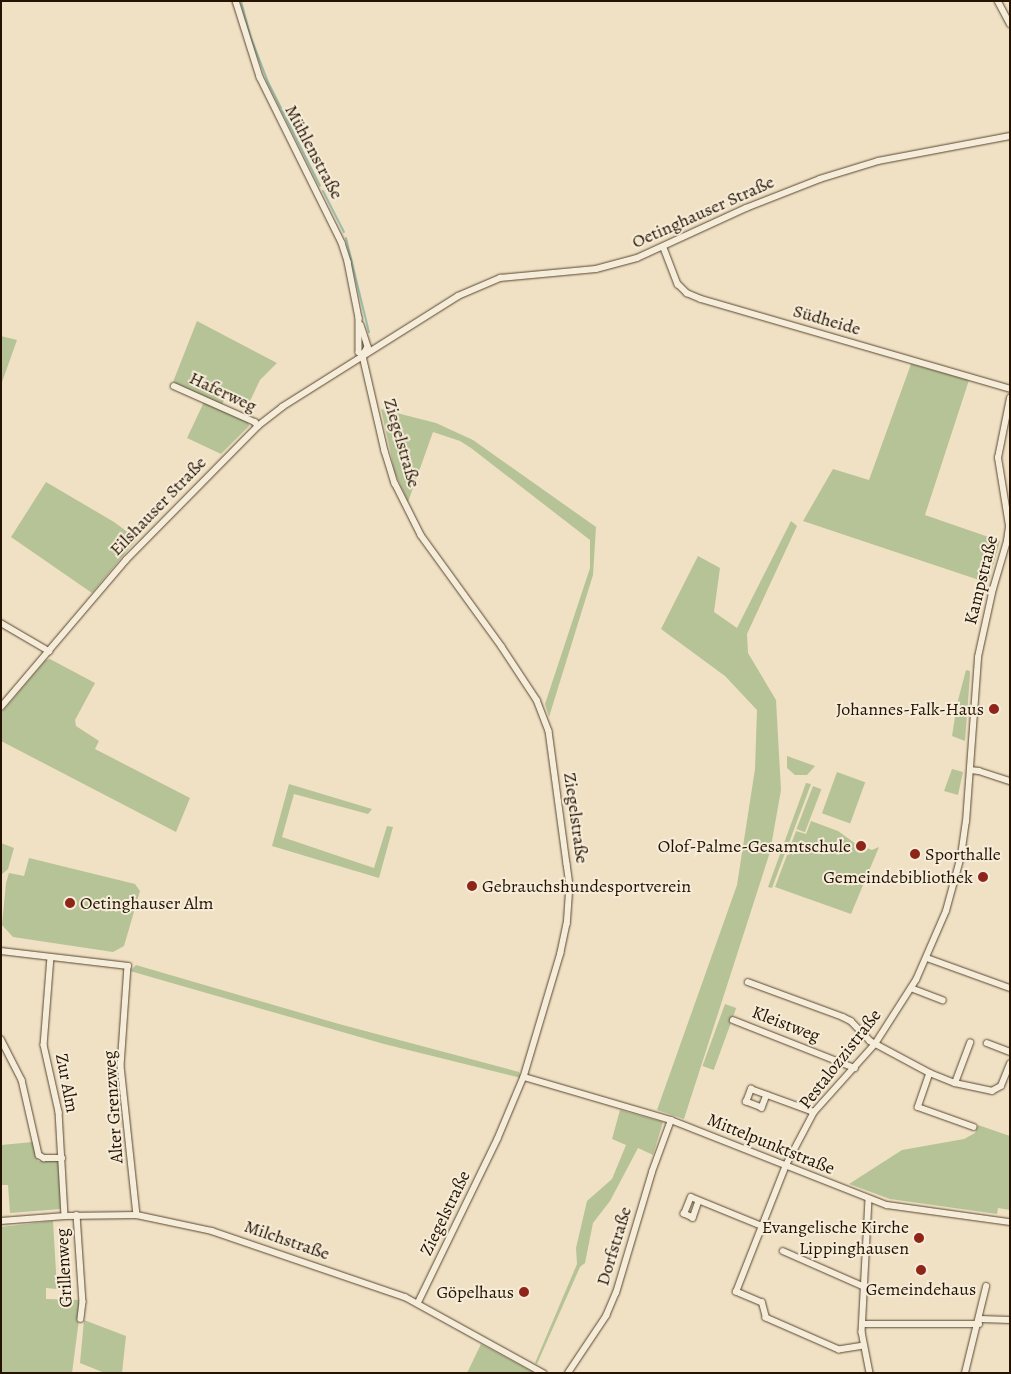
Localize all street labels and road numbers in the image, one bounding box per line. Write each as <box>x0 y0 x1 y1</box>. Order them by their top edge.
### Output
street label: Mühlenstraße <box>280 101 348 203</box>
street label: Oetinghauser Straße <box>629 171 777 253</box>
street label: Südheide <box>791 300 863 340</box>
street label: Haferweg <box>186 367 260 417</box>
street label: Ziegelstraße <box>379 396 425 490</box>
street label: Eilshauser Straße <box>105 452 211 560</box>
street label: Kampstraße <box>960 533 1002 627</box>
street label: Ziegelstraße <box>559 771 593 865</box>
street label: Kleistweg <box>749 1001 823 1047</box>
street label: Pestalozzistraße <box>794 1005 886 1113</box>
street label: Alter Grenzweg <box>98 1050 128 1164</box>
street label: Zur Alm <box>51 1052 83 1114</box>
street label: Mittelpunktstraße <box>704 1109 838 1179</box>
street label: Ziegelstraße <box>415 1167 475 1259</box>
street label: Dorfstraße <box>592 1204 636 1288</box>
street label: Milchstraße <box>242 1215 332 1265</box>
street label: Grillenweg <box>51 1228 77 1308</box>

